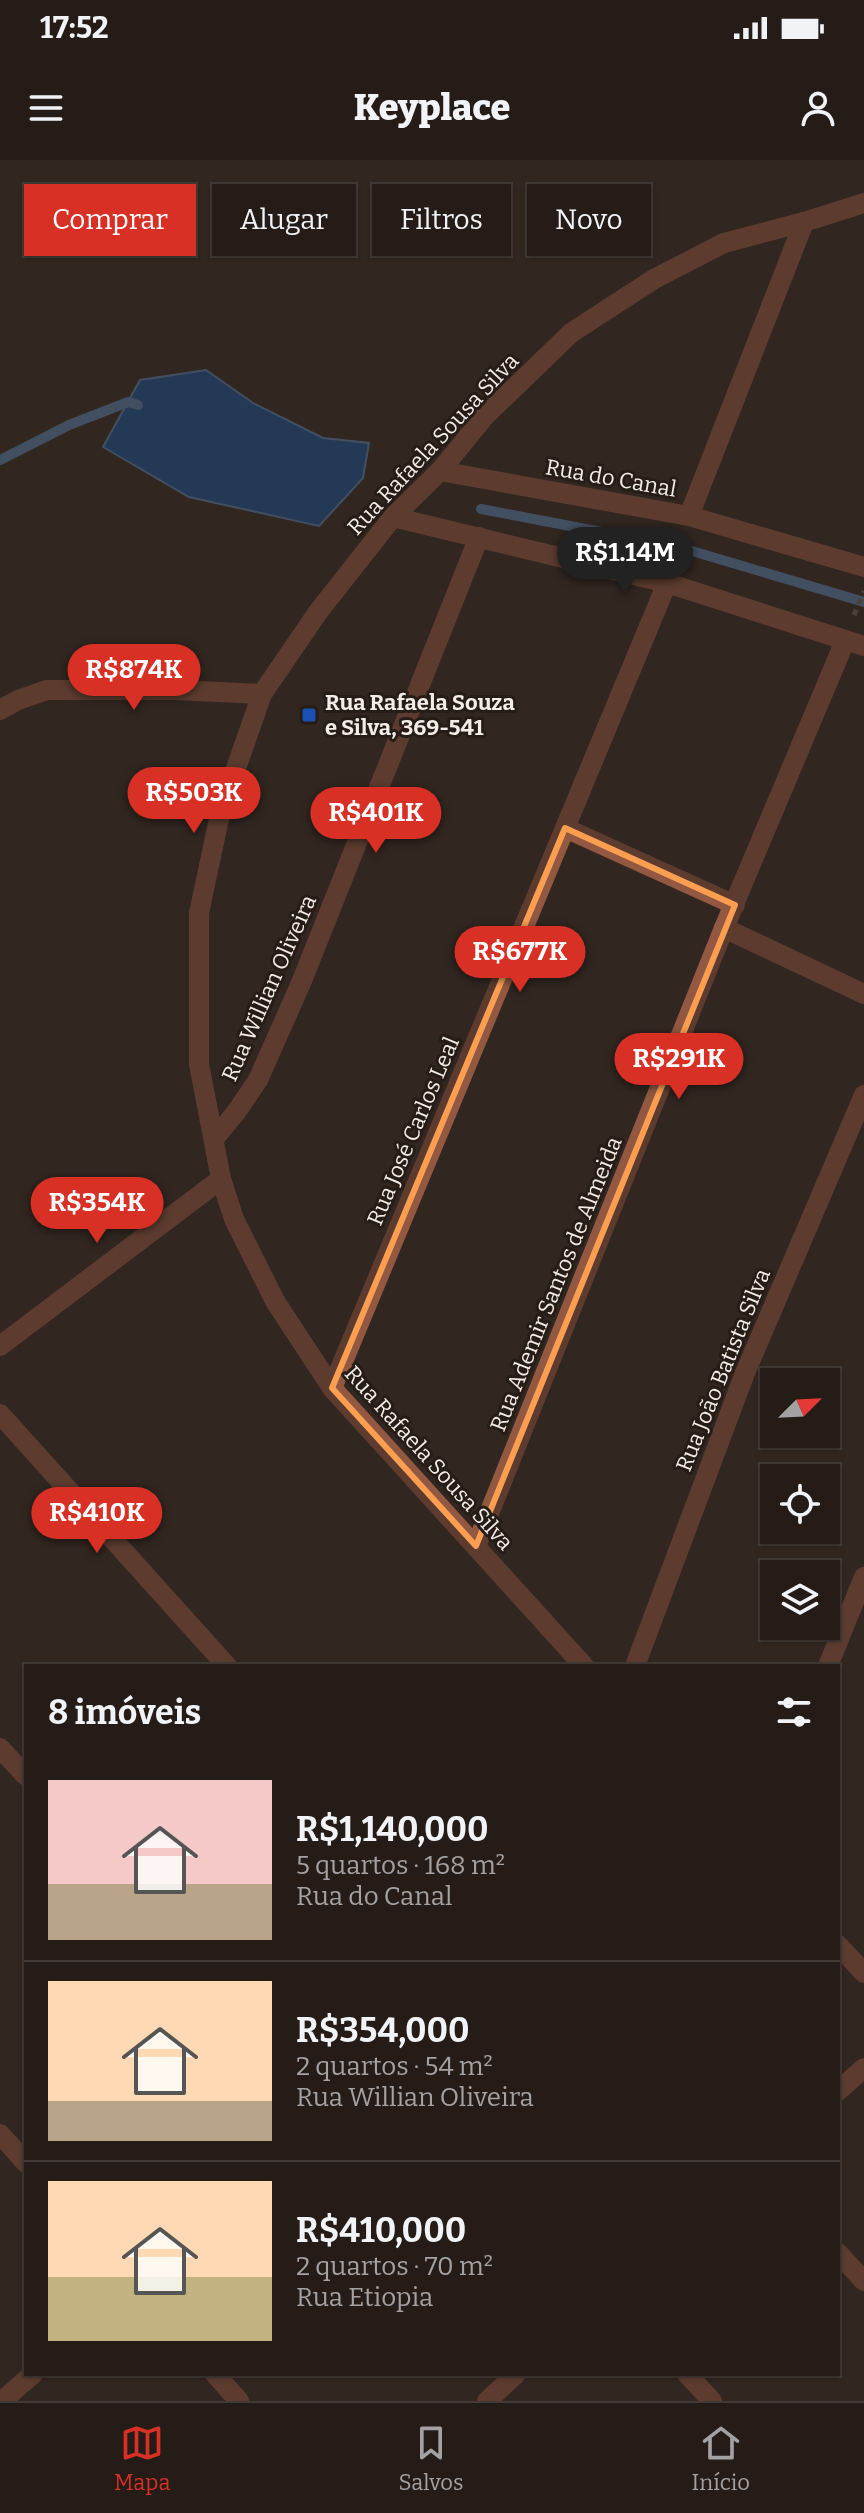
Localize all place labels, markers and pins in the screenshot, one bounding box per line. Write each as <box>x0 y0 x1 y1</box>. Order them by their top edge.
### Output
pin: R$1.14M <box>551 527 699 595</box>
pin: R$874K <box>69 644 199 712</box>
place label: Rua Rafaela Souza e Silva, 369-541 <box>325 689 515 741</box>
marker: Rua Rafaela Souza e Silva, 369-541 <box>300 706 318 724</box>
pin: R$503K <box>129 767 259 835</box>
pin: R$401K <box>311 787 441 855</box>
pin: R$677K <box>455 926 585 994</box>
pin: R$291K <box>614 1033 744 1101</box>
pin: R$354K <box>32 1177 162 1245</box>
pin: R$410K <box>32 1487 162 1555</box>

